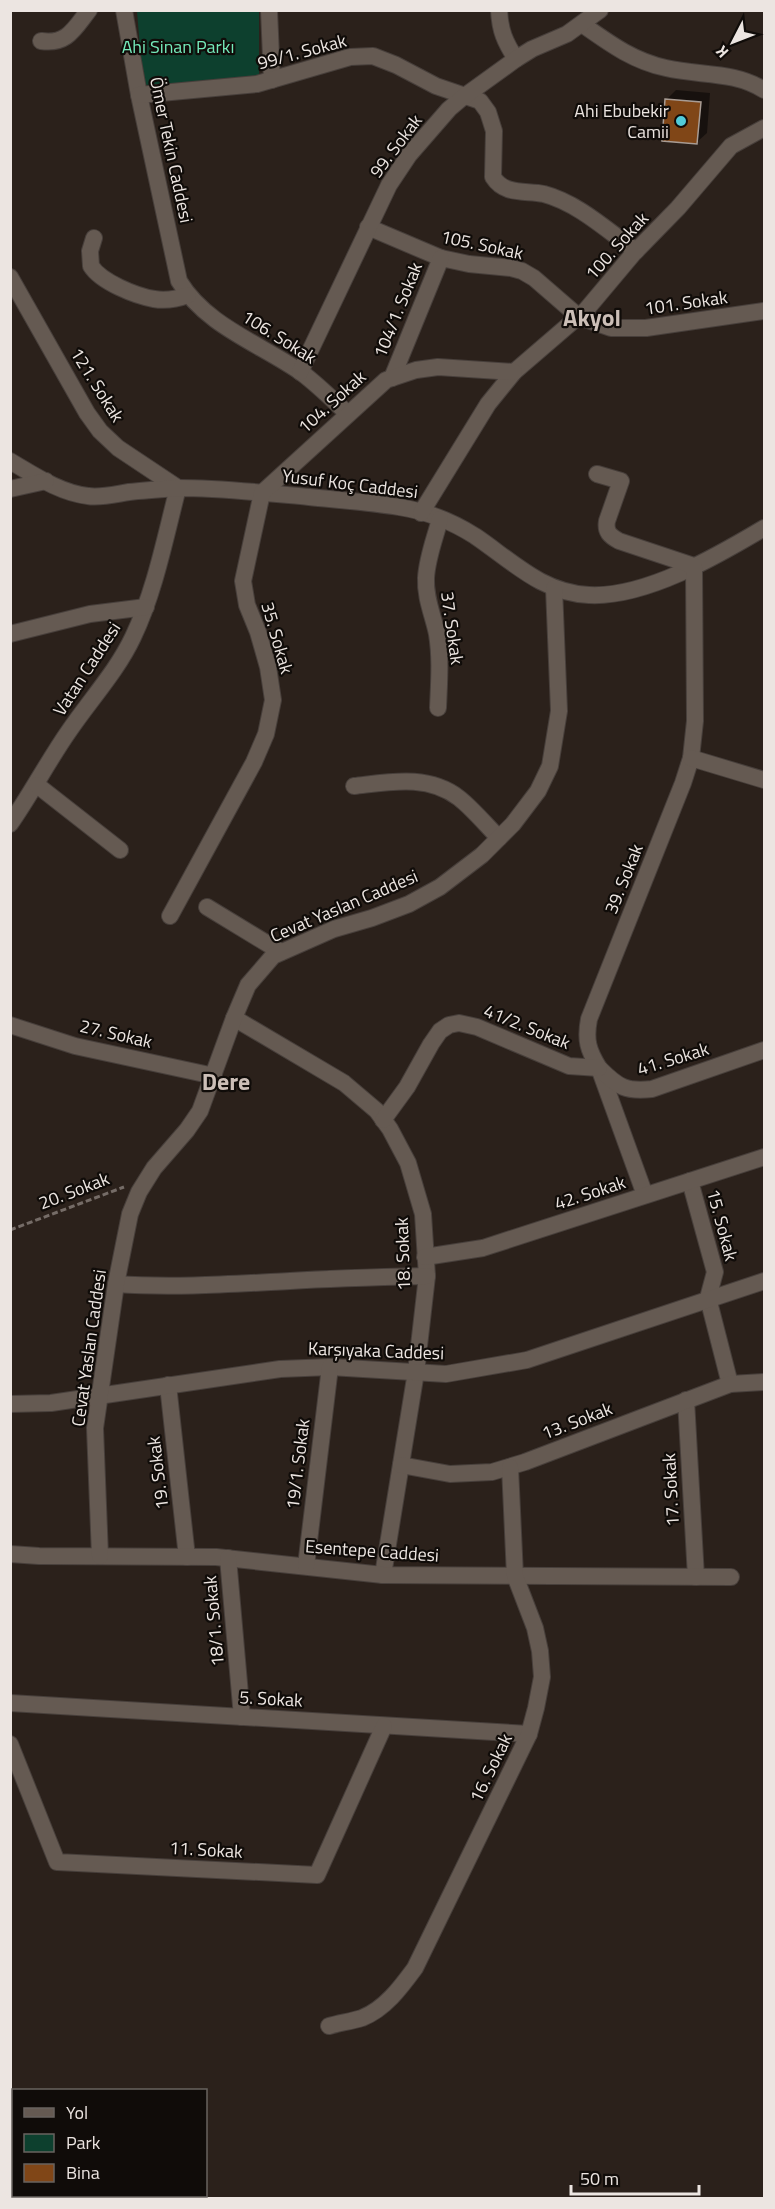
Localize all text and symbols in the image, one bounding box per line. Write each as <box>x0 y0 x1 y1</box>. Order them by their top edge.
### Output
north arrow <box>703 12 763 72</box>
street label: 99/1. Sokak <box>254 27 350 76</box>
park label: Ahi Sinan Parkı <box>122 33 234 60</box>
text: K <box>709 40 734 64</box>
street label: Ömer Tekin Caddesi <box>143 74 200 225</box>
place label: Ahi Ebubekir Camii <box>574 97 669 145</box>
street label: 99. Sokak <box>363 108 429 183</box>
marker: Ahi Ebubekir Camii <box>674 114 688 128</box>
street label: 100. Sokak <box>579 205 655 286</box>
street label: 105. Sokak <box>438 223 526 266</box>
street label: 104/1. Sokak <box>366 258 429 362</box>
street label: 101. Sokak <box>643 283 730 322</box>
district label: Akyol <box>563 299 621 335</box>
street label: 106. Sokak <box>237 303 322 370</box>
street label: 121. Sokak <box>64 342 131 428</box>
street label: 104. Sokak <box>292 363 372 440</box>
street label: Yusuf Koç Caddesi <box>281 462 419 505</box>
street label: 37. Sokak <box>434 590 471 667</box>
street label: 35. Sokak <box>254 599 301 677</box>
street label: Vatan Caddesi <box>46 616 127 721</box>
street label: 39. Sokak <box>597 839 650 918</box>
street label: Cevat Yaslan Caddesi <box>266 862 422 949</box>
street label: 41/2. Sokak <box>480 997 575 1056</box>
street label: 27. Sokak <box>77 1012 155 1055</box>
street label: 41. Sokak <box>634 1035 712 1082</box>
district label: Dere <box>202 1063 250 1099</box>
street label: 20. Sokak <box>35 1165 113 1216</box>
street label: 42. Sokak <box>551 1168 629 1217</box>
street label: 15. Sokak <box>700 1186 745 1264</box>
street label: 18. Sokak <box>388 1216 417 1291</box>
street label: Cevat Yaslan Caddesi <box>64 1268 113 1428</box>
street label: Karşıyaka Caddesi <box>308 1335 445 1366</box>
street label: 13. Sokak <box>538 1395 616 1446</box>
street label: 19/1. Sokak <box>279 1417 316 1511</box>
street label: 19. Sokak <box>140 1435 175 1511</box>
street label: 17. Sokak <box>655 1452 686 1527</box>
street label: Esentepe Caddesi <box>304 1532 440 1569</box>
street label: 18/1. Sokak <box>196 1574 231 1668</box>
street label: 5. Sokak <box>239 1683 304 1714</box>
street label: 16. Sokak <box>462 1729 519 1807</box>
street label: 11. Sokak <box>169 1834 244 1865</box>
legend <box>12 2089 207 2197</box>
text: Yol <box>66 2099 88 2126</box>
text: Park <box>66 2129 101 2156</box>
scale bar <box>571 2158 698 2196</box>
text: Bina <box>66 2159 100 2186</box>
text: 50 m <box>580 2165 619 2192</box>

